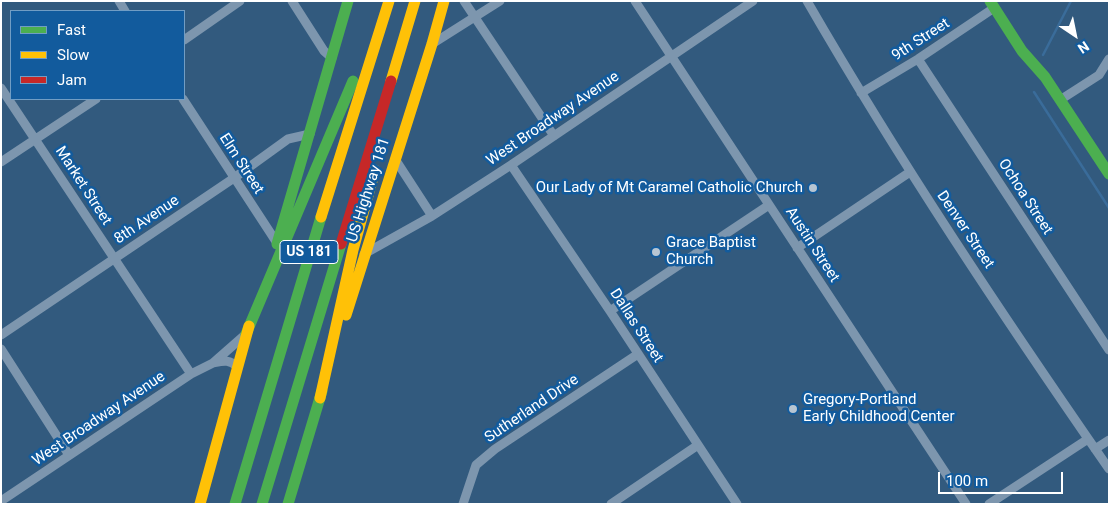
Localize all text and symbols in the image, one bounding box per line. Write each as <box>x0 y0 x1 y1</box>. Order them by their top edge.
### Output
legend <box>10 10 185 100</box>
north arrow <box>1050 10 1100 60</box>
street label: 9th Street <box>889 15 953 65</box>
text: Fast <box>57 21 86 39</box>
text: N <box>1075 38 1092 57</box>
text: Slow <box>57 46 89 64</box>
street label: West Broadway Avenue <box>483 68 623 170</box>
text: Jam <box>57 71 87 89</box>
street label: Elm Street <box>215 130 267 198</box>
street label: US Highway 181 <box>344 135 394 245</box>
street label: Market Street <box>51 143 115 229</box>
street label: Ochoa Street <box>994 156 1056 238</box>
place label: Our Lady of Mt Caramel Catholic Church <box>536 179 803 197</box>
marker: Our Lady of Mt Caramel Catholic Church <box>807 182 819 194</box>
street label: Denver Street <box>932 188 998 272</box>
street label: 8th Avenue <box>111 192 183 248</box>
street label: Austin Street <box>781 204 843 286</box>
place label: Grace Baptist Church <box>666 234 756 269</box>
road number: US 181 <box>280 240 338 264</box>
marker: Grace Baptist Church <box>650 246 662 258</box>
street label: Dallas Street <box>605 286 667 366</box>
street label: West Broadway Avenue <box>29 368 169 470</box>
street label: Sutherland Drive <box>482 371 582 447</box>
place label: Gregory-Portland Early Childhood Center <box>803 391 955 426</box>
marker: Gregory-Portland Early Childhood Center <box>787 403 799 415</box>
scale bar <box>940 462 1065 494</box>
text: 100 m <box>946 472 988 490</box>

